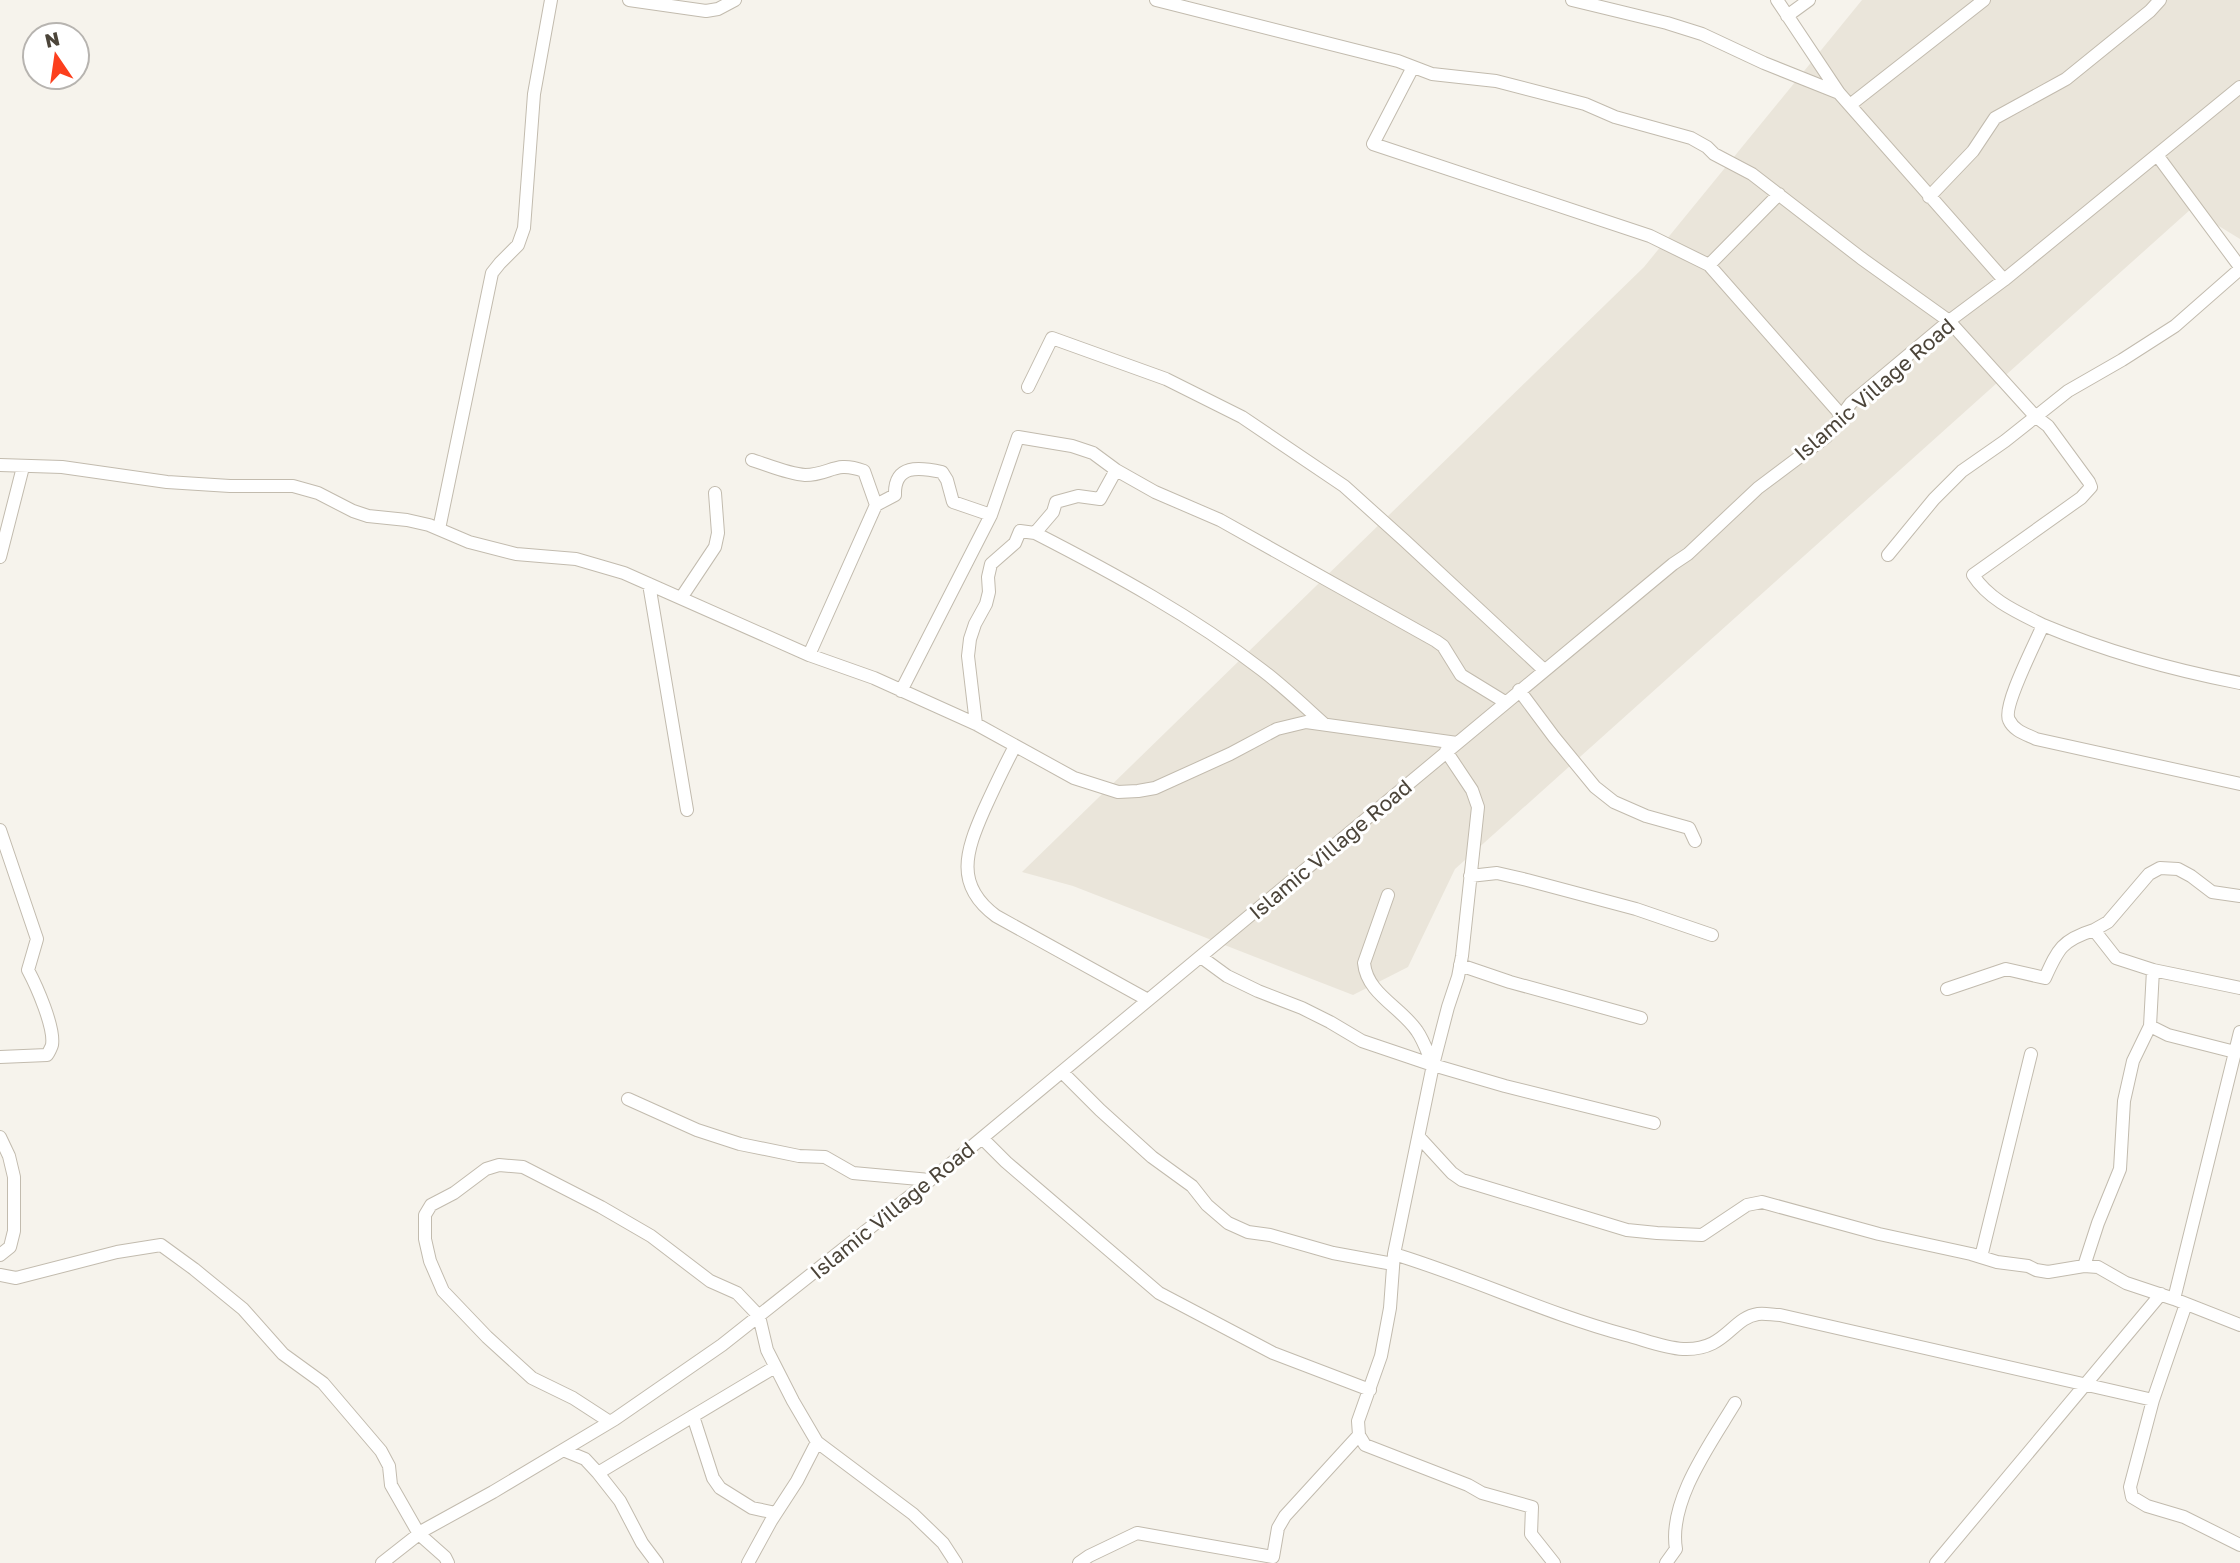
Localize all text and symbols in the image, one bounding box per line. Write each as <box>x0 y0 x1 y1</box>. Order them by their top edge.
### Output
north arrow <box>21 21 91 91</box>
text: N <box>42 26 62 52</box>
street label: Islamic Village Road <box>1788 312 1960 466</box>
street label: Islamic Village Road <box>1244 773 1416 925</box>
street label: Islamic Village Road <box>805 1136 979 1284</box>

